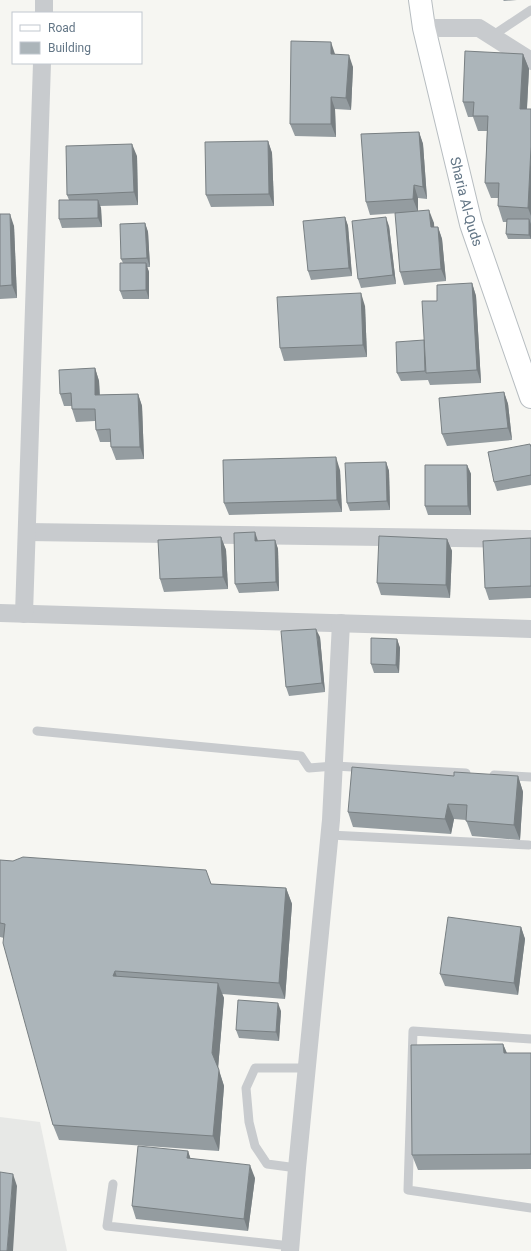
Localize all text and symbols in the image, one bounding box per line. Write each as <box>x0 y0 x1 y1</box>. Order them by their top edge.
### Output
legend <box>12 12 142 64</box>
text: Road <box>48 21 76 35</box>
text: Building <box>48 41 91 55</box>
street label: Sharia Al-Quds <box>447 155 486 248</box>

